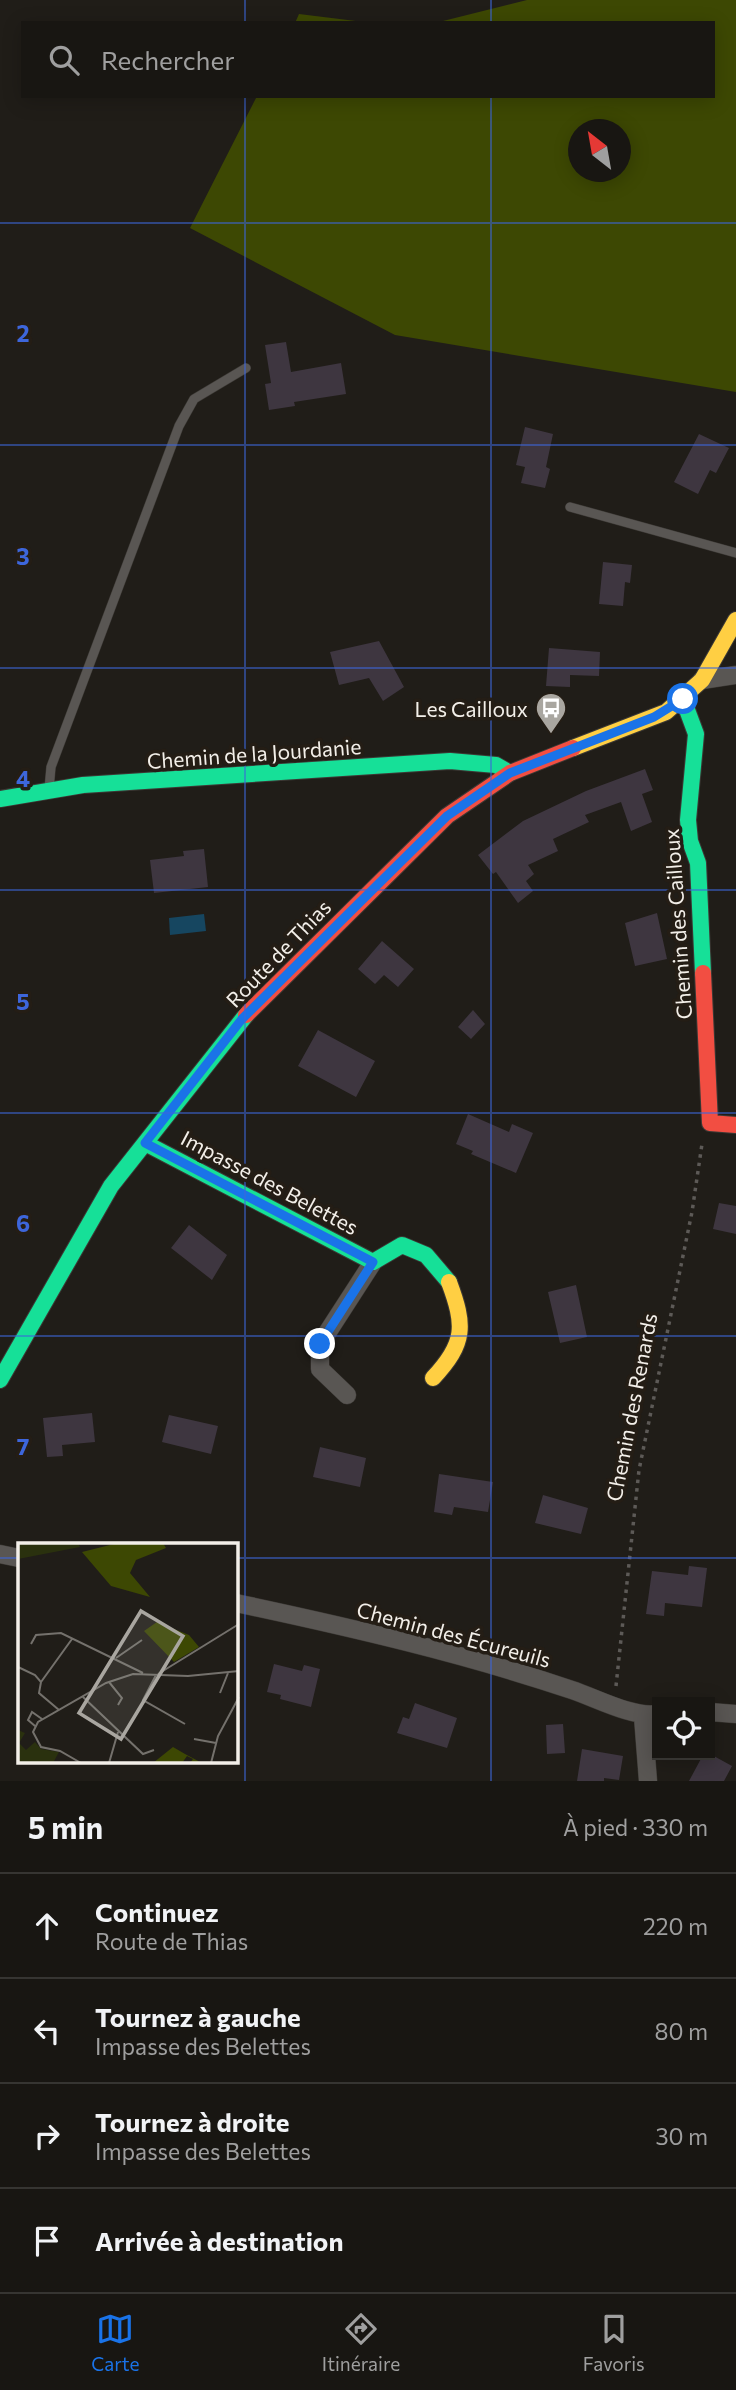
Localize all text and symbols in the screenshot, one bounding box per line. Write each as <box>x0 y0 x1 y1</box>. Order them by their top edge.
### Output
search box <box>21 21 715 98</box>
icon: search <box>45 41 83 79</box>
text: Rechercher <box>101 44 235 75</box>
north arrow <box>568 119 631 182</box>
text: 2 <box>16 319 30 347</box>
text: 3 <box>16 542 30 570</box>
route start <box>667 683 698 714</box>
bus stop icon: Les Cailloux <box>534 691 568 735</box>
place label: Les Cailloux <box>414 696 528 721</box>
street label: Chemin de la Jourdanie <box>146 733 362 773</box>
text: 4 <box>16 764 30 792</box>
street label: Chemin des Cailloux <box>658 828 696 1020</box>
street label: Route de Thias <box>220 894 336 1012</box>
text: 5 <box>16 987 30 1015</box>
street label: Impasse des Belettes <box>177 1125 363 1239</box>
text: 6 <box>16 1209 30 1237</box>
street label: Chemin des Renards <box>600 1311 662 1503</box>
route end <box>304 1328 335 1359</box>
text: 7 <box>17 1432 29 1460</box>
inset map <box>18 1543 238 1764</box>
street label: Chemin des Écureuils <box>354 1596 554 1672</box>
map controls <box>652 1697 715 1760</box>
button: locate <box>652 1697 715 1760</box>
text: 5 min <box>28 1808 103 1845</box>
text: À pied · 330 m <box>563 1813 708 1841</box>
text: Continuez <box>95 1896 219 1927</box>
icon: ahead <box>28 1907 66 1945</box>
text: 220 m <box>643 1912 708 1940</box>
text: Route de Thias <box>95 1927 248 1955</box>
text: Tournez à gauche <box>95 2001 301 2032</box>
icon: left <box>28 2012 66 2050</box>
text: 80 m <box>655 2017 708 2045</box>
text: Impasse des Belettes <box>95 2032 311 2060</box>
text: Tournez à droite <box>95 2106 290 2137</box>
icon: right <box>28 2117 66 2155</box>
text: 30 m <box>655 2122 708 2150</box>
text: Impasse des Belettes <box>95 2137 311 2165</box>
icon: arrive <box>28 2222 66 2260</box>
text: Arrivée à destination <box>95 2225 343 2256</box>
tab: Carte <box>91 2310 139 2375</box>
tab: Itinéraire <box>322 2310 400 2375</box>
tab: Favoris <box>583 2310 645 2375</box>

